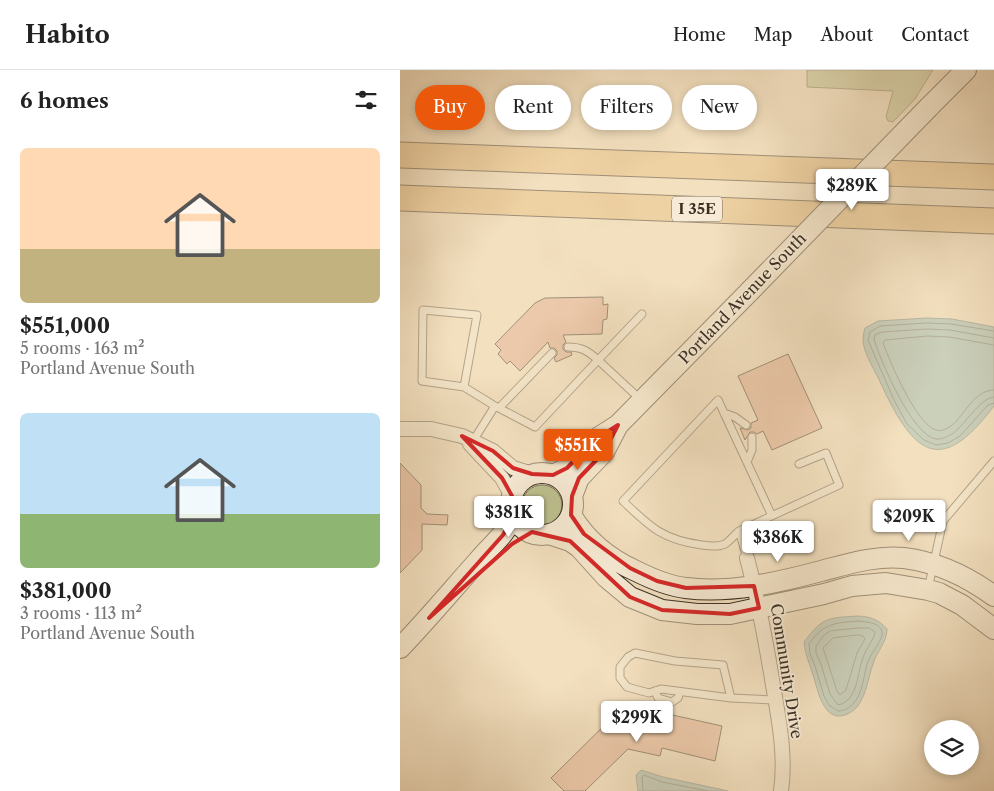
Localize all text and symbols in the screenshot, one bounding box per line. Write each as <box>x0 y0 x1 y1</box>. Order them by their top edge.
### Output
text: Habito <box>25 20 110 49</box>
text: Home <box>673 24 726 46</box>
text: Map <box>754 24 792 46</box>
text: About <box>820 24 873 46</box>
text: Contact <box>901 24 969 46</box>
chip: Buy <box>415 85 485 130</box>
chip: Rent <box>495 85 571 130</box>
chip: Filters <box>581 85 672 130</box>
chip: New <box>682 85 757 130</box>
icon: filters <box>352 86 380 114</box>
text: 6 homes <box>20 88 109 113</box>
pin: $289K <box>817 168 887 211</box>
text: $289K <box>827 175 877 195</box>
icon: home <box>155 180 245 270</box>
road number: I 35E <box>672 196 722 222</box>
street label: Portland Avenue South <box>674 228 810 368</box>
text: $551,000 <box>20 313 110 338</box>
text: 5 rooms · 163 m² <box>20 338 145 358</box>
text: Portland Avenue South <box>20 358 195 378</box>
pin: $551K <box>543 428 613 471</box>
text: $551K <box>555 435 601 455</box>
icon: home <box>155 445 245 535</box>
pin: $381K <box>474 496 544 538</box>
pin: $209K <box>874 500 944 542</box>
text: $381K <box>485 502 533 522</box>
text: $209K <box>884 506 934 526</box>
pin: $386K <box>743 520 813 563</box>
text: $386K <box>753 527 803 547</box>
text: $381,000 <box>20 578 112 603</box>
street label: Community Drive <box>766 602 808 740</box>
text: 3 rooms · 113 m² <box>20 603 142 623</box>
text: Portland Avenue South <box>20 623 195 643</box>
pin: $299K <box>602 700 672 743</box>
text: $299K <box>612 707 662 727</box>
map controls <box>924 720 979 775</box>
button: layers <box>924 720 979 775</box>

